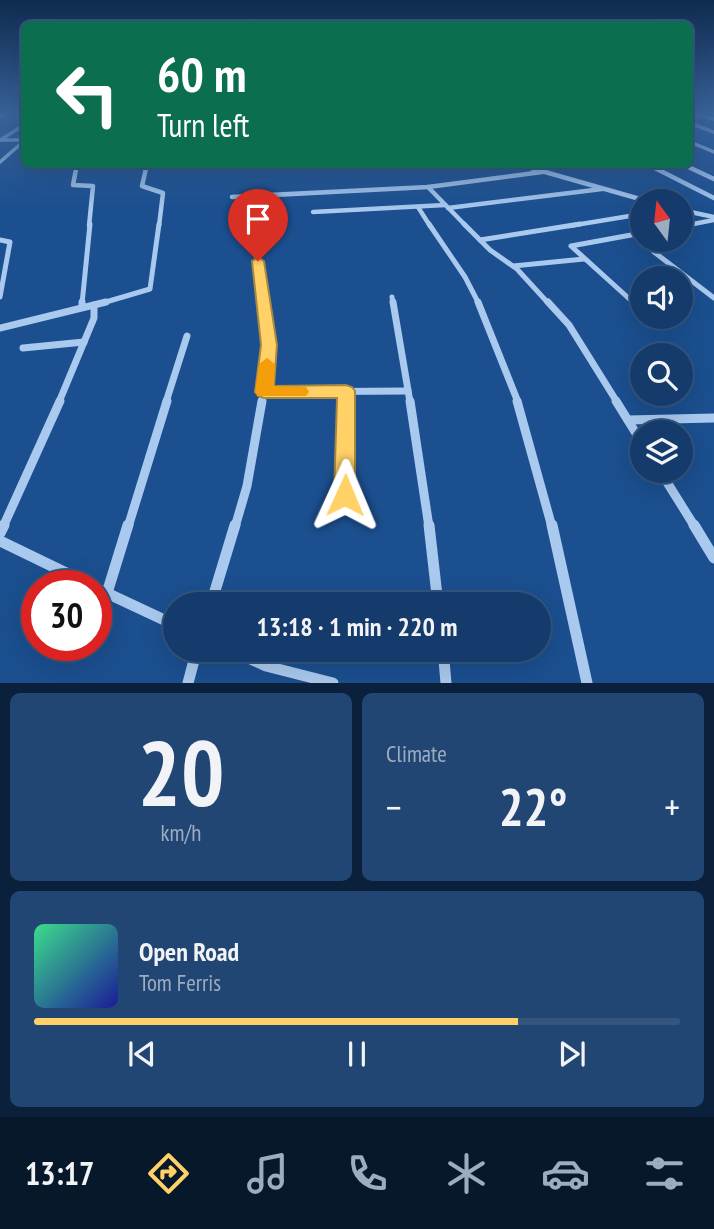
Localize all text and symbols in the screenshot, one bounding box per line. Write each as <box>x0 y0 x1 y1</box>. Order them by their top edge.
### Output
text: 60 m <box>157 42 246 106</box>
icon: left <box>42 49 133 140</box>
text: Turn left <box>157 104 249 146</box>
pin <box>228 189 288 261</box>
north arrow <box>630 189 693 252</box>
map controls <box>630 189 693 483</box>
icon: arrive <box>239 200 277 238</box>
button: sound <box>630 266 693 329</box>
button: search <box>630 343 693 406</box>
button: layers <box>630 420 693 483</box>
position arrow <box>308 458 382 532</box>
speed limit sign: 30 <box>21 570 112 661</box>
text: 13:18 · 1 min · 220 m <box>257 610 457 643</box>
text: 20 <box>138 713 225 831</box>
text: Climate <box>386 739 447 768</box>
text: 22° <box>499 773 567 840</box>
text: − <box>386 782 402 831</box>
text: + <box>664 782 680 831</box>
text: km/h <box>161 818 201 847</box>
text: Open Road <box>139 935 239 968</box>
text: Tom Ferris <box>139 968 221 997</box>
icon: previous <box>123 1035 161 1073</box>
icon: pause <box>338 1035 376 1073</box>
icon: next <box>553 1035 591 1073</box>
icon: directions <box>144 1149 193 1198</box>
icon: music <box>243 1149 292 1198</box>
icon: phone <box>343 1149 392 1198</box>
icon: climate <box>442 1149 491 1198</box>
icon: car <box>541 1149 590 1198</box>
icon: filters <box>640 1149 689 1198</box>
text: 13:17 <box>25 1152 94 1194</box>

